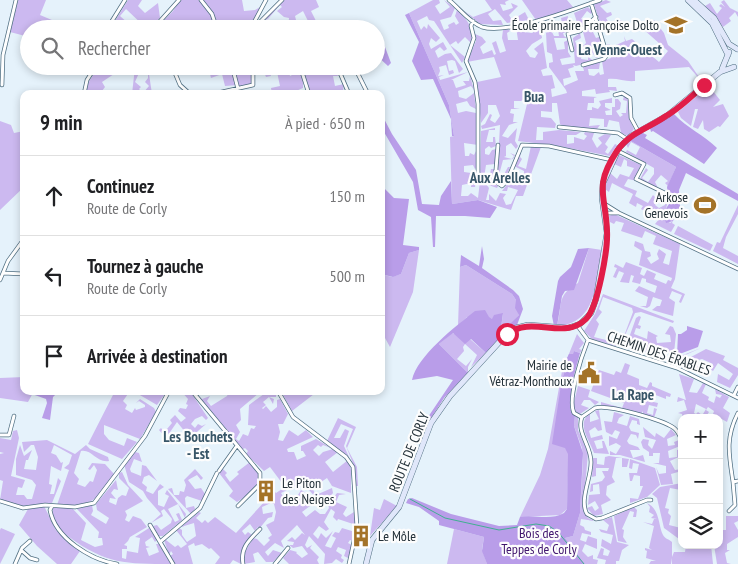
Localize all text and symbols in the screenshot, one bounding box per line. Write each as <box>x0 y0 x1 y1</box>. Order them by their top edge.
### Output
school or university icon: École primaire Françoise Dolto <box>663 12 689 38</box>
place label: École primaire Françoise Dolto <box>512 16 659 34</box>
search box <box>20 20 385 75</box>
icon: search <box>38 34 66 62</box>
text: Rechercher <box>78 36 150 60</box>
district label: La Venne-Ouest <box>578 40 662 59</box>
route end <box>693 74 716 97</box>
district label: Bua <box>524 87 544 106</box>
text: 9 min <box>40 109 82 136</box>
text: À pied · 650 m <box>285 113 365 133</box>
district label: Aux Arelles <box>469 168 530 187</box>
text: Continuez <box>87 174 154 198</box>
icon: ahead <box>40 182 68 210</box>
text: 150 m <box>330 186 365 206</box>
place label: Arkose Genevois <box>644 188 688 222</box>
sports icon: Arkose Genevois <box>692 192 718 218</box>
text: Route de Corly <box>87 198 167 218</box>
text: Tournez à gauche <box>87 254 204 278</box>
icon: left <box>40 262 68 290</box>
text: 500 m <box>330 266 365 286</box>
text: Route de Corly <box>87 278 167 298</box>
route start <box>496 323 519 346</box>
street label: CHEMIN DES ÉRABLES <box>605 327 713 379</box>
icon: arrive <box>40 342 68 370</box>
text: Arrivée à destination <box>87 344 228 368</box>
place label: Mairie de Vétraz-Monthoux <box>488 356 572 390</box>
public building icon: Mairie de Vétraz-Monthoux <box>576 360 602 386</box>
district label: La Rape <box>612 385 654 404</box>
street label: ROUTE DE CORLY <box>385 409 433 494</box>
map controls <box>678 414 723 549</box>
button: + <box>678 414 723 459</box>
district label: Les Bouchets - Est <box>163 427 233 463</box>
button: − <box>678 459 723 504</box>
place label: Le Piton des Neiges <box>282 474 335 508</box>
building icon: Le Piton des Neiges <box>253 478 279 504</box>
button: layers <box>678 504 723 549</box>
building icon: Le Môle <box>348 523 374 549</box>
park label: Bois des Teppes de Corly <box>501 524 577 558</box>
place label: Le Môle <box>378 527 416 545</box>

